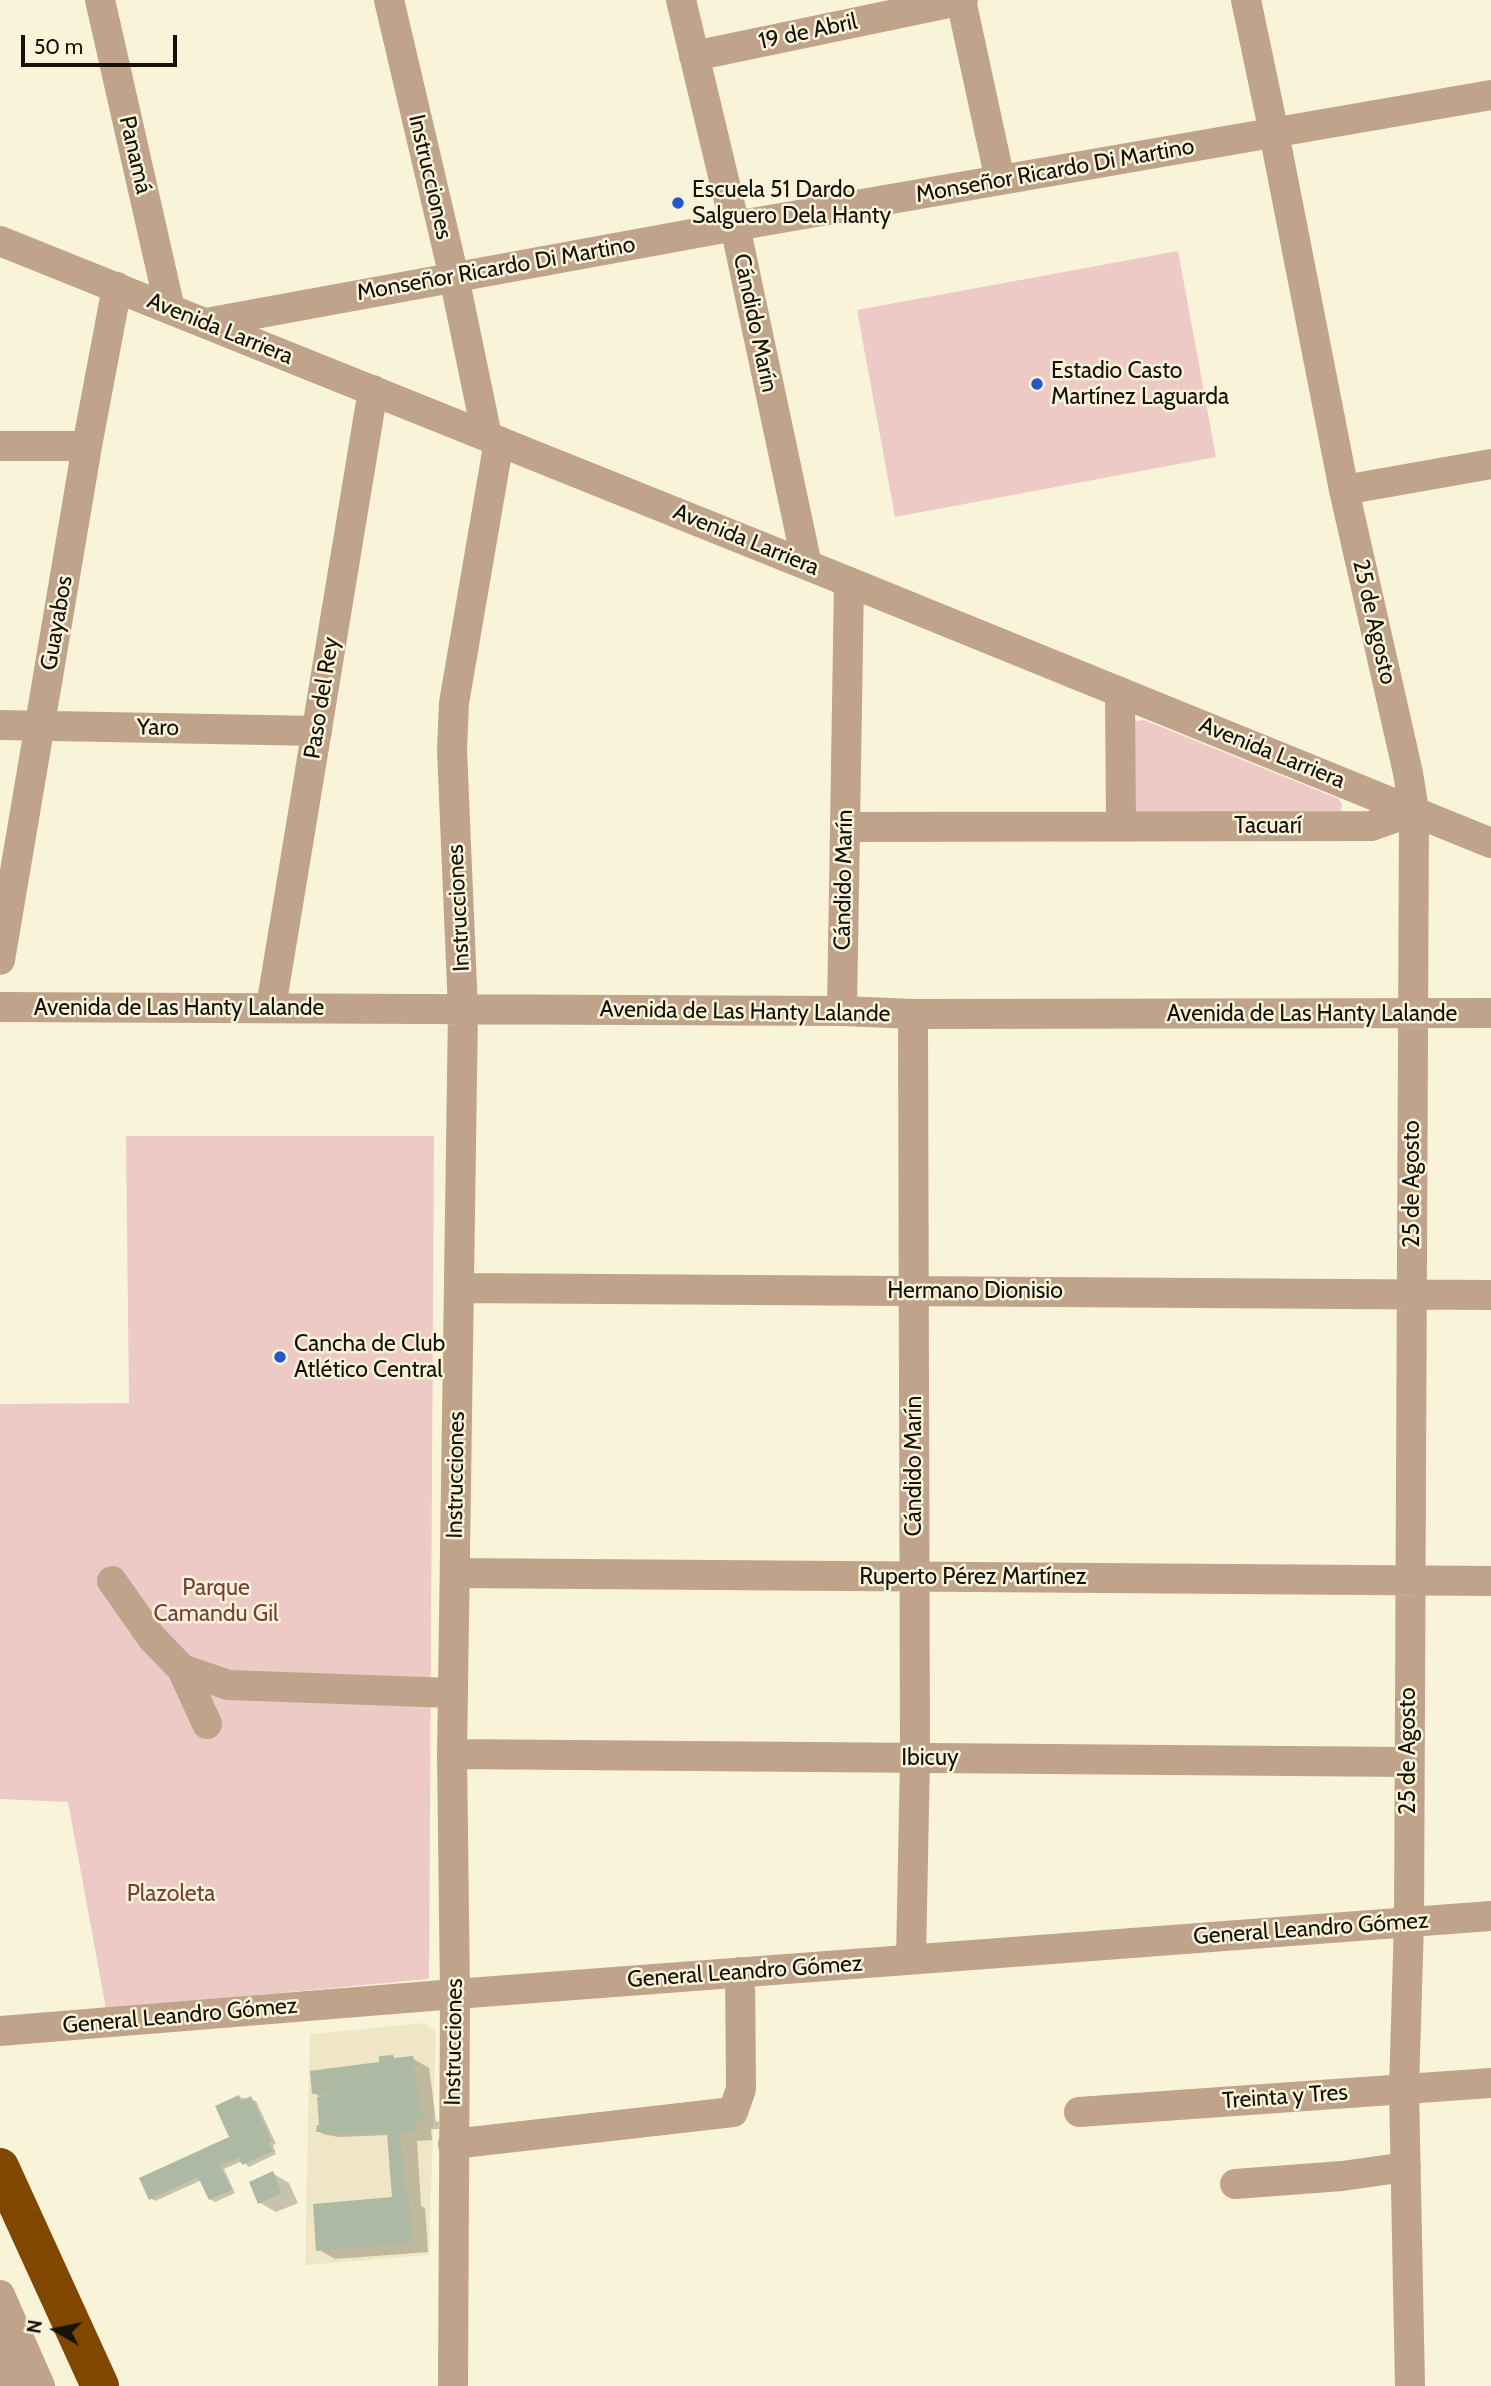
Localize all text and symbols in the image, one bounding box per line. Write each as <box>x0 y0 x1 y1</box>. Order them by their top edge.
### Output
street label: 19 de Abril <box>756 8 860 56</box>
scale bar <box>24 21 180 65</box>
text: 50 m <box>34 34 83 59</box>
street label: Instrucciones <box>402 112 458 242</box>
street label: Panamá <box>113 113 157 197</box>
street label: Monseñor Ricardo Di Martino <box>914 133 1196 209</box>
place label: Escuela 51 Dardo Salguero Dela Hanty <box>692 176 891 230</box>
marker: Escuela 51 Dardo Salguero Dela Hanty <box>670 195 686 211</box>
street label: Monseñor Ricardo Di Martino <box>355 231 637 307</box>
street label: Cándido Marín <box>727 251 783 395</box>
street label: Avenida Larriera <box>143 287 297 371</box>
place label: Estadio Casto Martínez Laguarda <box>1051 357 1229 411</box>
marker: Estadio Casto Martínez Laguarda <box>1029 376 1045 392</box>
street label: Avenida Larriera <box>669 498 823 582</box>
street label: 25 de Agosto <box>1346 557 1402 687</box>
street label: Guayabos <box>35 574 79 672</box>
street label: Paso del Rey <box>299 635 345 761</box>
street label: Avenida Larriera <box>1195 711 1349 795</box>
street label: Yaro <box>137 714 179 742</box>
street label: Cándido Marín <box>829 809 859 951</box>
street label: Tacuarí <box>1234 812 1302 840</box>
street label: Instrucciones <box>442 844 476 972</box>
street label: Avenida de Las Hanty Lalande <box>34 994 324 1022</box>
street label: Avenida de Las Hanty Lalande <box>599 996 891 1028</box>
street label: Avenida de Las Hanty Lalande <box>1167 1000 1457 1028</box>
street label: 25 de Agosto <box>1398 1120 1426 1248</box>
street label: Hermano Dionisio <box>887 1277 1063 1305</box>
place label: Cancha de Club Atlético Central <box>294 1330 445 1384</box>
marker: Cancha de Club Atlético Central <box>272 1349 288 1365</box>
street label: Cándido Marín <box>900 1396 928 1536</box>
street label: Instrucciones <box>441 1411 471 1539</box>
street label: Ruperto Pérez Martínez <box>859 1563 1087 1591</box>
park label: Parque Camandu Gil <box>154 1574 278 1628</box>
street label: 25 de Agosto <box>1394 1687 1422 1815</box>
street label: Ibicuy <box>901 1744 959 1772</box>
park label: Plazoleta <box>127 1880 215 1908</box>
street label: General Leandro Gómez <box>1192 1907 1430 1951</box>
street label: General Leandro Gómez <box>626 1950 864 1994</box>
street label: Instrucciones <box>439 1978 469 2106</box>
street label: General Leandro Gómez <box>61 1992 299 2040</box>
street label: Treinta y Tres <box>1221 2079 1349 2115</box>
north arrow <box>21 2295 91 2365</box>
text: N <box>22 2318 47 2335</box>

